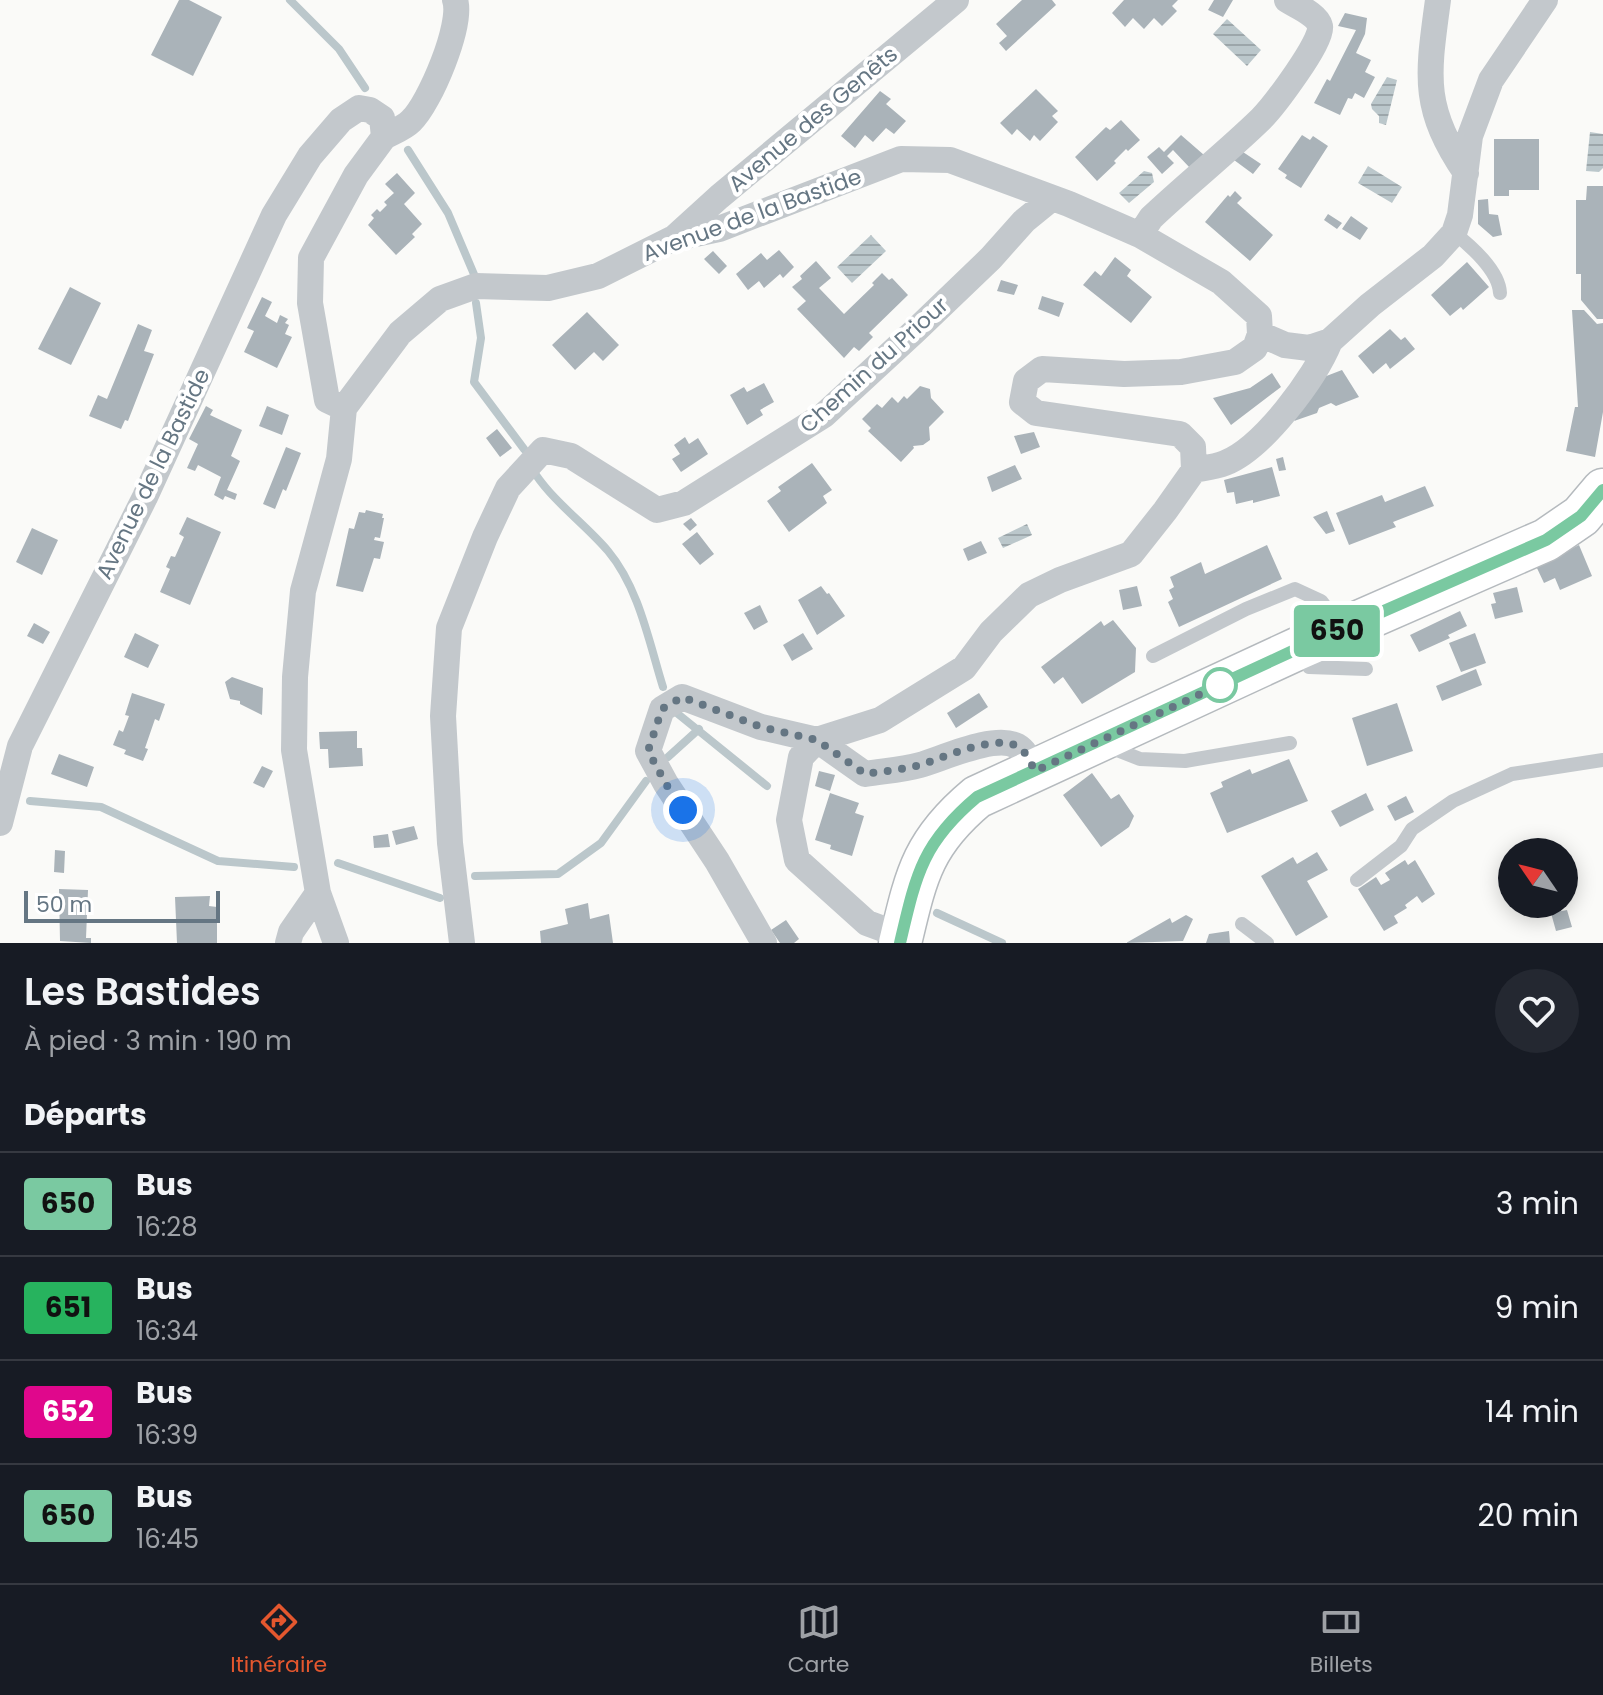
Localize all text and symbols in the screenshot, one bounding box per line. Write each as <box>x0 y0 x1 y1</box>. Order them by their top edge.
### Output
street label: Avenue des Genêts <box>722 39 904 199</box>
street label: Avenue de la Bastide <box>638 161 866 269</box>
street label: Chemin du Priour <box>793 290 955 440</box>
street label: Avenue de la Bastide <box>88 363 218 585</box>
line badge: 650 <box>1291 605 1383 657</box>
text: 650 <box>1310 611 1364 650</box>
unlabelled marker <box>1203 668 1237 702</box>
your location <box>663 790 703 830</box>
north arrow <box>1498 838 1578 918</box>
map controls <box>1498 838 1578 918</box>
scale bar <box>24 887 220 923</box>
text: 50 m <box>36 889 92 920</box>
text: Les Bastides <box>24 965 261 1018</box>
button: heart <box>1495 969 1579 1053</box>
text: À pied · 3 min · 190 m <box>24 1023 292 1059</box>
text: Départs <box>24 1093 147 1136</box>
text: Bus <box>136 1163 193 1206</box>
text: 3 min <box>1496 1182 1579 1225</box>
text: 650 <box>41 1184 95 1223</box>
text: 16:28 <box>136 1209 198 1245</box>
text: Bus <box>136 1267 193 1310</box>
text: 9 min <box>1495 1286 1579 1329</box>
text: 651 <box>45 1288 91 1327</box>
text: 16:34 <box>136 1313 198 1349</box>
text: Bus <box>136 1371 193 1414</box>
text: 14 min <box>1485 1390 1579 1433</box>
text: 652 <box>42 1392 94 1431</box>
text: 16:39 <box>136 1417 198 1453</box>
text: Bus <box>136 1475 193 1518</box>
text: 20 min <box>1477 1494 1579 1537</box>
text: 650 <box>41 1496 95 1535</box>
text: 16:45 <box>136 1521 199 1557</box>
tab: Itinéraire <box>230 1600 327 1681</box>
tab: Carte <box>788 1600 849 1681</box>
tab: Billets <box>1310 1600 1373 1681</box>

